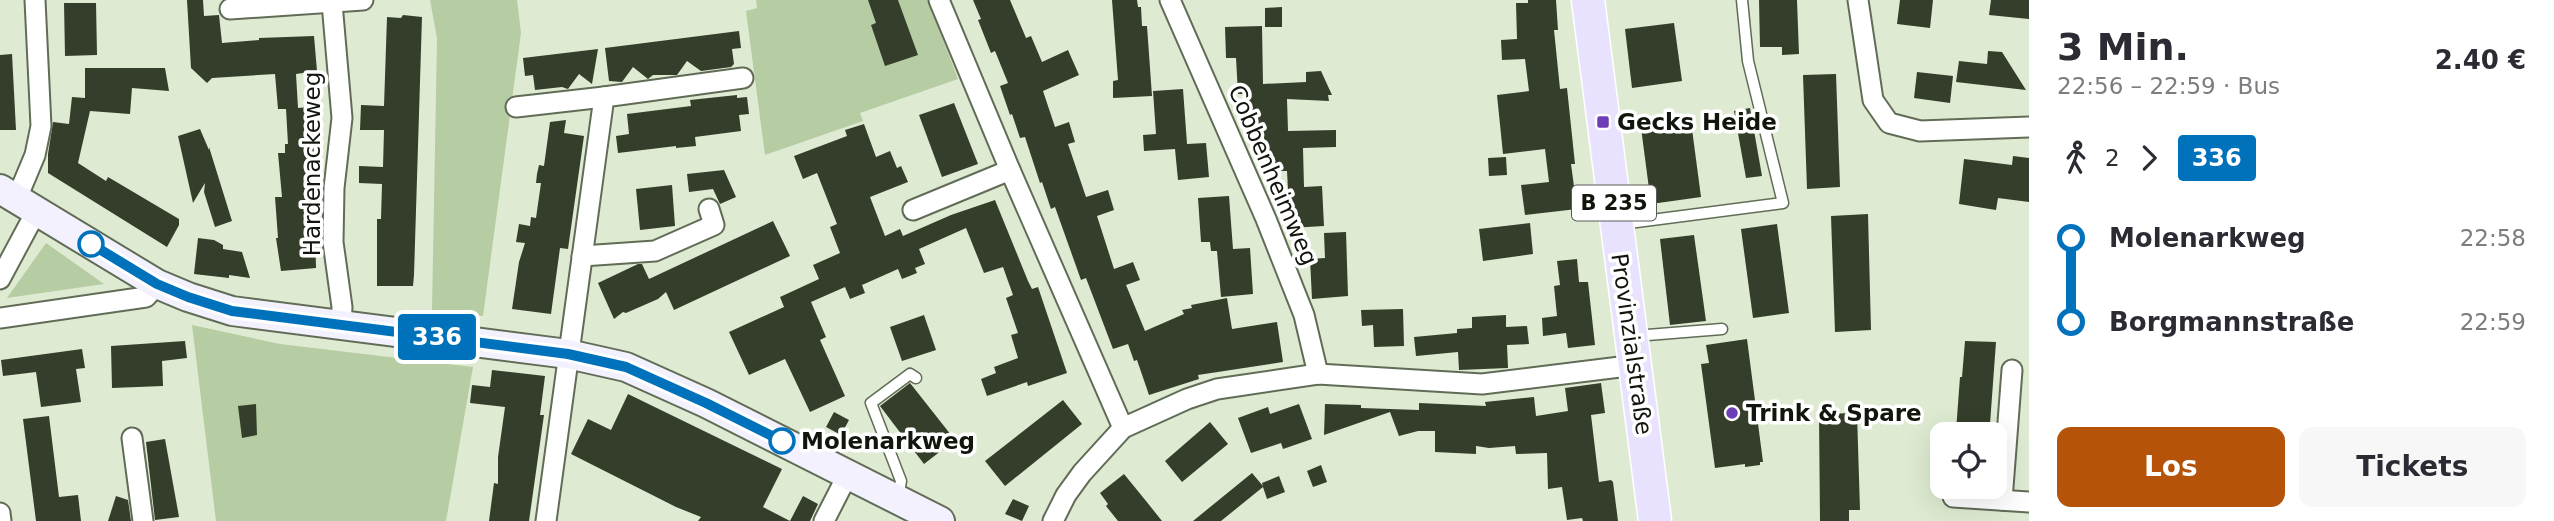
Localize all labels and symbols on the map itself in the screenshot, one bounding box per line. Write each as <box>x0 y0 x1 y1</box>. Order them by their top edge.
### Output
street label: Hardenackeweg <box>299 72 325 256</box>
street label: Cobbenheimweg <box>1223 81 1323 269</box>
place label: Gecks Heide <box>1617 109 1777 135</box>
marker: Gecks Heide <box>1595 114 1611 130</box>
road number: B 235 <box>1572 186 1656 220</box>
unlabelled marker <box>78 231 104 257</box>
street label: Provinzialstraße <box>1606 251 1658 437</box>
line badge: 336 <box>397 314 477 360</box>
place label: Trink & Spare <box>1746 400 1922 426</box>
marker: Trink & Spare <box>1724 405 1740 421</box>
marker: Molenarkweg <box>769 428 795 454</box>
place label: Molenarkweg <box>801 428 975 454</box>

